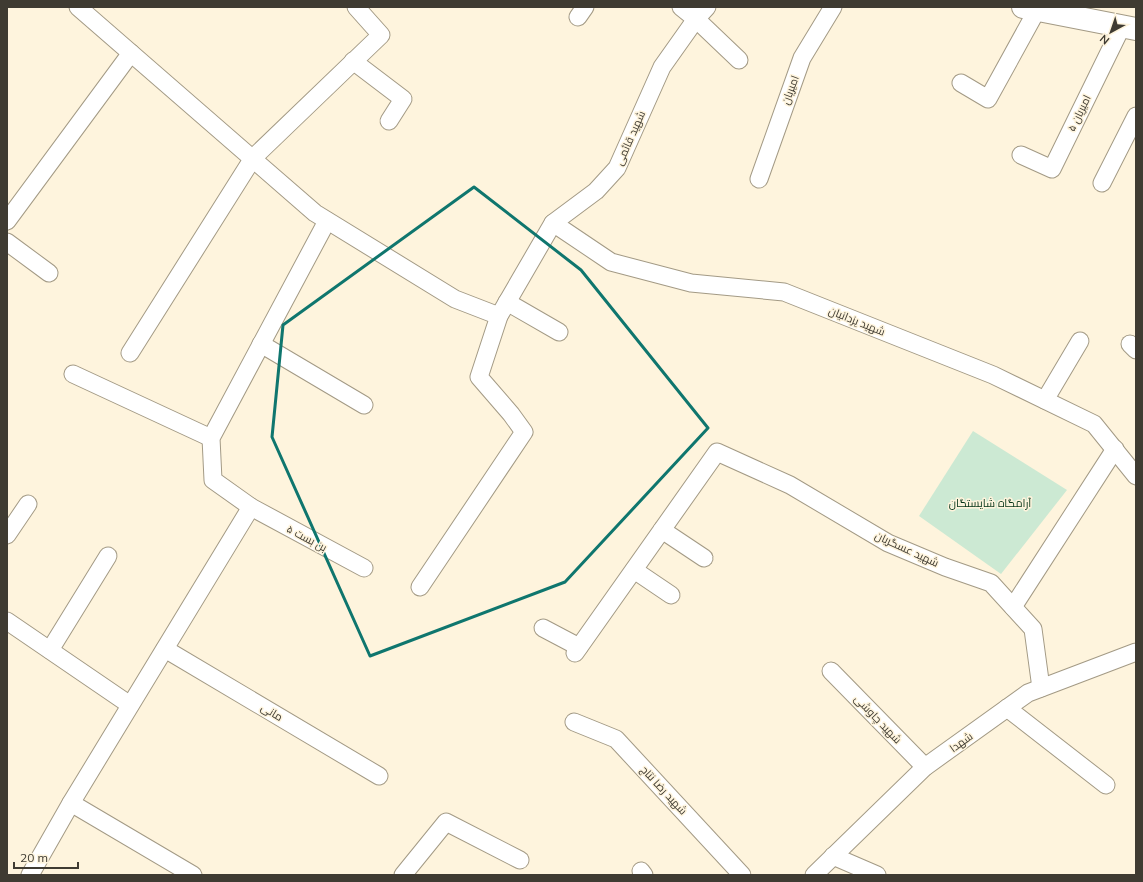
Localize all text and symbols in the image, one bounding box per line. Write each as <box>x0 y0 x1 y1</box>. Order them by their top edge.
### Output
north arrow <box>1091 12 1131 52</box>
text: N <box>1097 32 1112 48</box>
street label: امیریان <box>778 73 802 107</box>
street label: امیریان ۵ <box>1064 92 1094 134</box>
street label: شهید قائمی <box>612 108 648 168</box>
street label: شهید یزدانیان <box>827 303 887 339</box>
park label: آرامگاه شایستگان <box>949 496 1031 510</box>
street label: بن بست ۵ <box>284 522 330 554</box>
street label: شهید عسگریان <box>873 528 941 570</box>
street label: شهید چاوشی <box>851 692 905 746</box>
street label: مانی <box>259 700 285 724</box>
street label: شهدا <box>947 729 975 755</box>
street label: شهید رضا نتاج <box>637 762 690 818</box>
scale bar <box>14 844 78 870</box>
text: 20 m <box>20 850 48 865</box>

